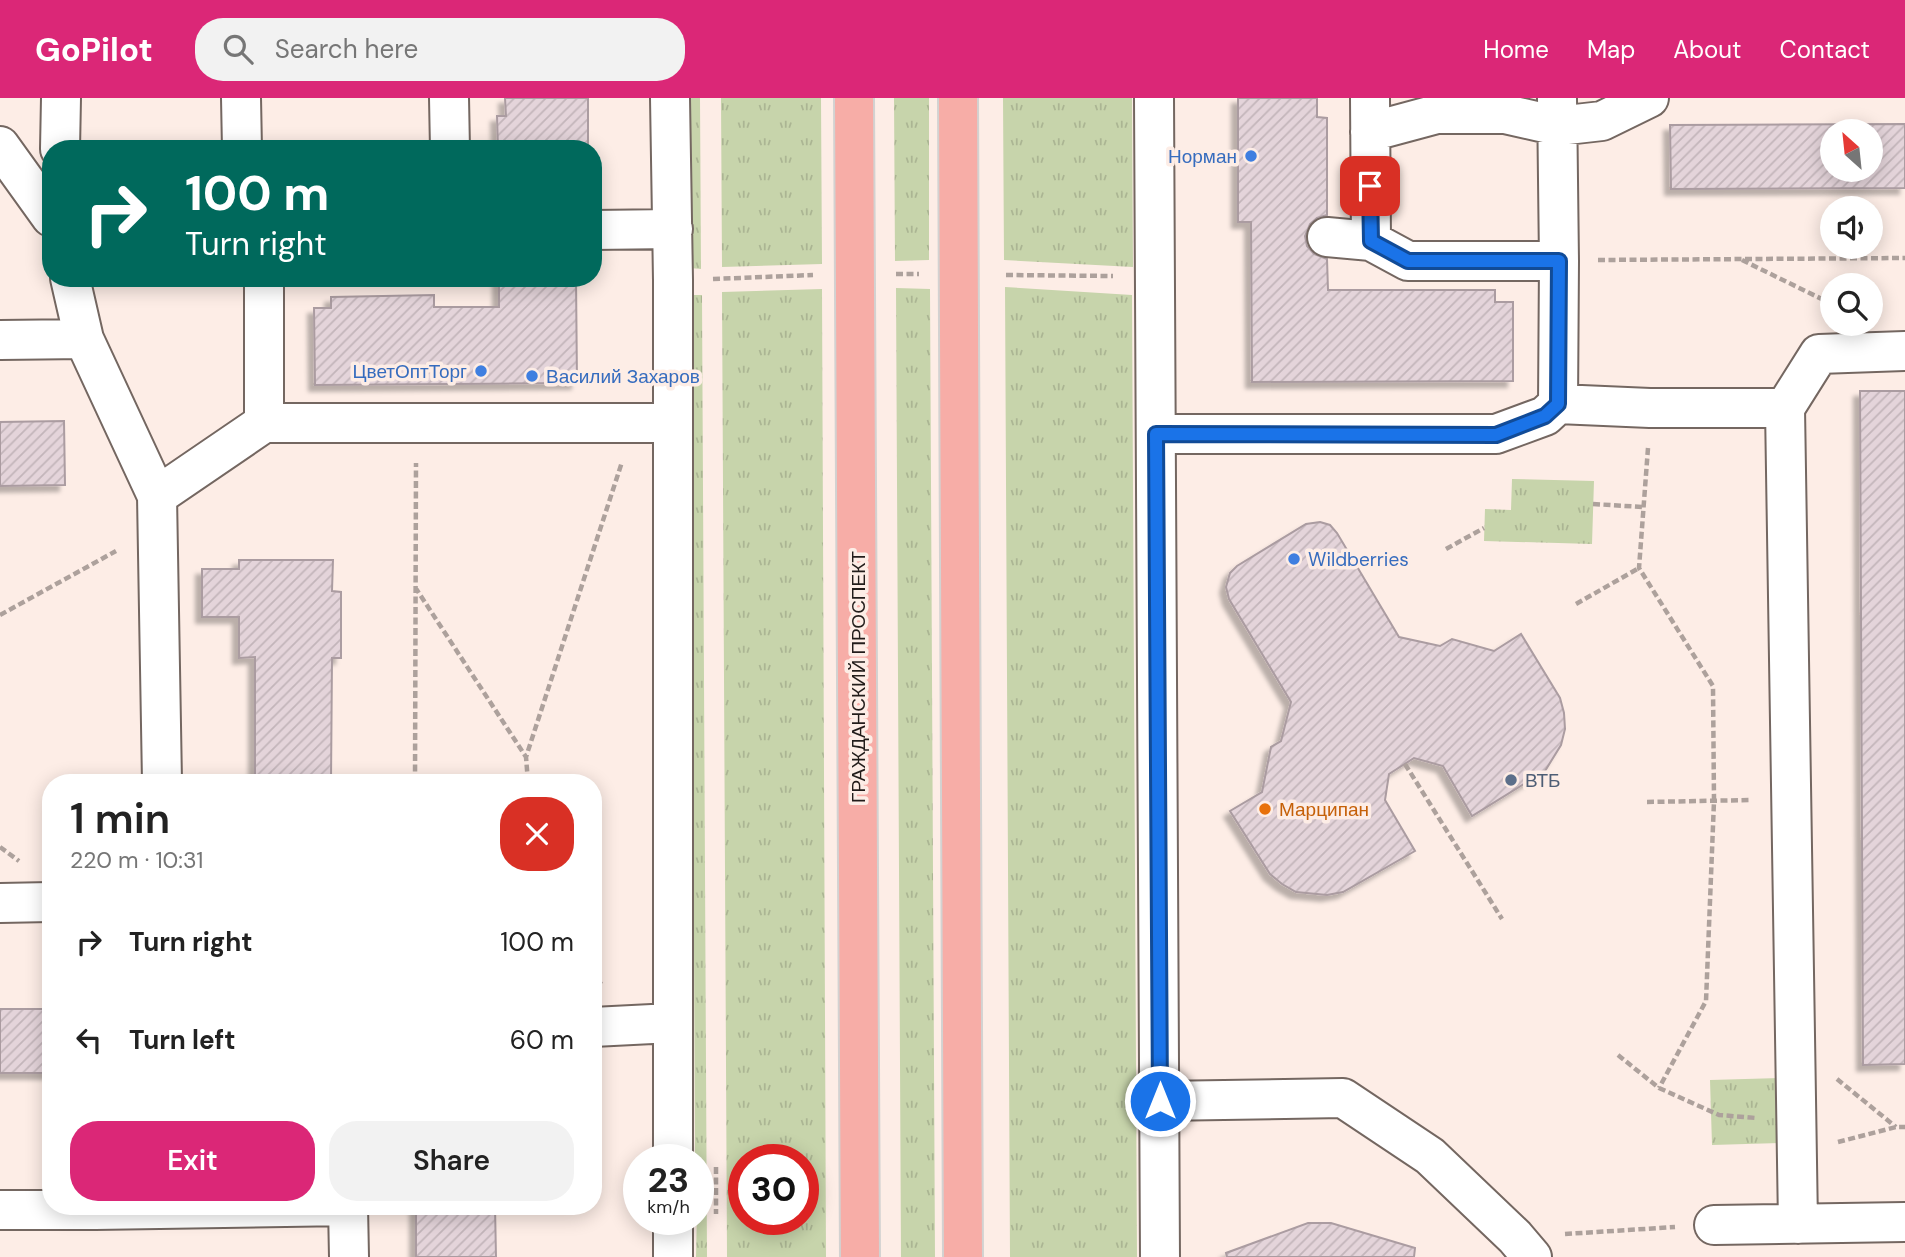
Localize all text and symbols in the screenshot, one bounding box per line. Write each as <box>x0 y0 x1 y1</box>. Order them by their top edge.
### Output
search box <box>195 18 685 81</box>
text: GoPilot <box>35 28 153 71</box>
icon: search <box>219 30 257 68</box>
text: Search here <box>275 32 418 66</box>
text: Home <box>1483 34 1549 65</box>
text: Map <box>1587 34 1635 65</box>
text: About <box>1673 34 1742 65</box>
text: Contact <box>1780 34 1870 65</box>
north arrow <box>1820 119 1883 182</box>
map controls <box>1820 119 1883 336</box>
place label: Норман <box>1168 144 1237 169</box>
marker: Норман <box>1243 148 1259 164</box>
pin <box>1340 156 1400 216</box>
text: 100 m <box>185 161 329 225</box>
icon: arrive <box>1351 167 1389 205</box>
icon: right <box>70 168 161 259</box>
button: sound <box>1820 196 1883 259</box>
text: Turn right <box>185 223 327 265</box>
button: search <box>1820 273 1883 336</box>
place label: ЦветОптТорг <box>352 359 467 384</box>
marker: ЦветОптТорг <box>473 363 489 379</box>
place label: Василий Захаров <box>546 364 700 389</box>
marker: Василий Захаров <box>524 368 540 384</box>
place label: Wildberries <box>1308 547 1409 572</box>
street label: ГРАЖДАНСКИЙ ПРОСПЕКТ <box>846 551 871 803</box>
marker: Wildberries <box>1286 551 1302 567</box>
place label: ВТБ <box>1525 768 1560 793</box>
marker: ВТБ <box>1503 772 1519 788</box>
text: 1 min <box>70 791 170 846</box>
button: close <box>500 797 574 871</box>
place label: Марципан <box>1279 797 1369 822</box>
marker: Марципан <box>1257 801 1273 817</box>
text: 220 m · 10:31 <box>70 845 203 875</box>
icon: right <box>70 923 108 961</box>
text: Turn right <box>129 925 253 959</box>
text: 100 m <box>500 925 574 959</box>
icon: left <box>70 1021 108 1059</box>
text: Turn left <box>129 1023 236 1057</box>
text: 60 m <box>510 1023 574 1057</box>
position arrow <box>1123 1064 1197 1138</box>
button: Exit <box>70 1121 315 1201</box>
button: Share <box>329 1121 574 1201</box>
speed limit sign: 30 <box>728 1144 819 1235</box>
text: 23 <box>648 1157 689 1203</box>
text: km/h <box>647 1195 690 1219</box>

